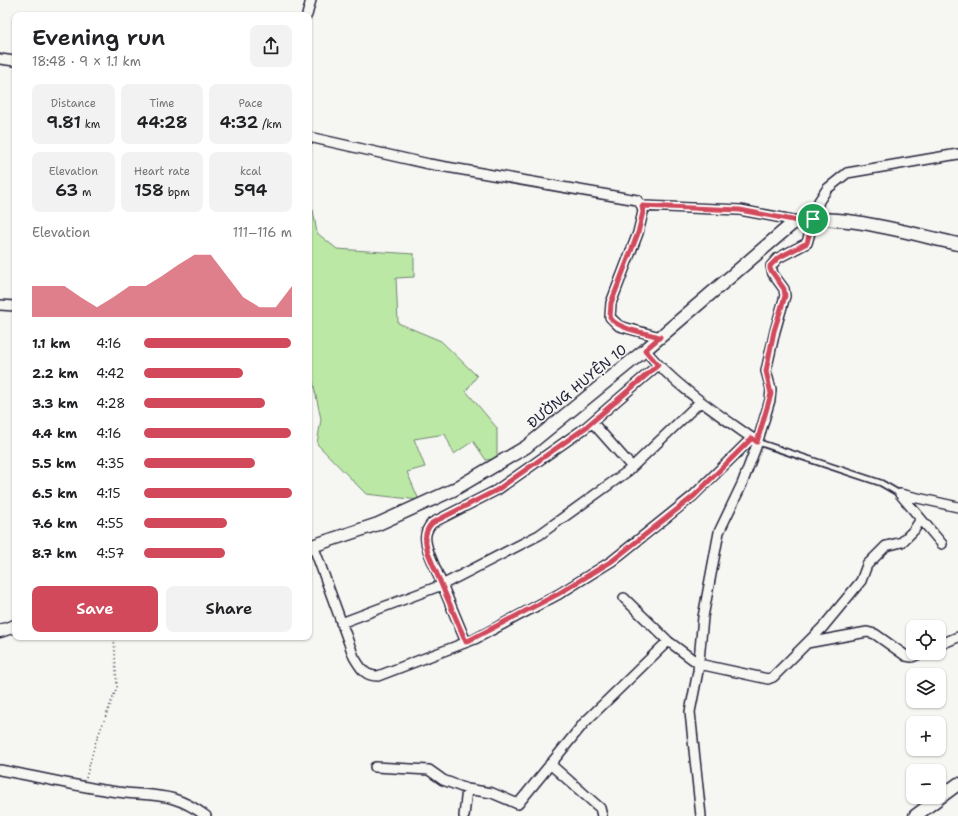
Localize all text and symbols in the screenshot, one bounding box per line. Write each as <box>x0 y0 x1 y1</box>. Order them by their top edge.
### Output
text: Evening run <box>32 23 165 52</box>
button: share <box>250 25 292 67</box>
text: 18:48 · 9 × 1.1 km <box>32 53 141 70</box>
text: Distance <box>51 96 96 111</box>
text: Time <box>149 96 175 111</box>
text: Pace <box>239 96 263 111</box>
text: 9.81 <box>46 111 81 133</box>
text: 44:28 <box>136 111 188 133</box>
text: 4:32 <box>220 111 258 133</box>
text: km <box>81 117 100 132</box>
text: /km <box>258 117 282 132</box>
text: Elevation <box>49 164 98 179</box>
text: Heart rate <box>134 164 190 179</box>
text: kcal <box>240 164 261 179</box>
text: 63 <box>55 179 78 201</box>
text: 158 <box>134 179 164 201</box>
text: 594 <box>234 179 267 201</box>
text: m <box>78 185 91 200</box>
text: bpm <box>164 185 190 200</box>
pin <box>796 202 830 236</box>
icon: arrive <box>802 208 824 230</box>
text: Elevation <box>32 224 90 241</box>
text: 111–116 m <box>233 224 292 241</box>
text: 1.1 km <box>32 335 70 352</box>
text: 4:16 <box>96 335 121 352</box>
street label: ĐƯỜNG HUYỆN 10 <box>523 340 631 432</box>
text: 2.2 km <box>32 365 78 382</box>
text: 4:42 <box>96 365 125 382</box>
text: 3.3 km <box>32 395 78 412</box>
text: 4:28 <box>96 395 125 412</box>
text: 4.4 km <box>32 425 77 442</box>
text: 4:16 <box>96 425 121 442</box>
text: 5.5 km <box>32 455 76 472</box>
text: 4:35 <box>96 455 124 472</box>
text: 6.5 km <box>32 485 77 502</box>
text: 4:15 <box>96 485 120 502</box>
text: 7.6 km <box>32 515 77 532</box>
text: 4:55 <box>96 515 123 532</box>
text: 8.7 km <box>32 545 77 562</box>
text: 4:57 <box>96 545 124 562</box>
button: Save <box>32 586 158 632</box>
button: Share <box>166 586 292 632</box>
map controls <box>906 620 946 804</box>
button: locate <box>906 620 946 660</box>
button: layers <box>906 668 946 708</box>
button: + <box>906 716 946 756</box>
button: − <box>906 764 946 804</box>

